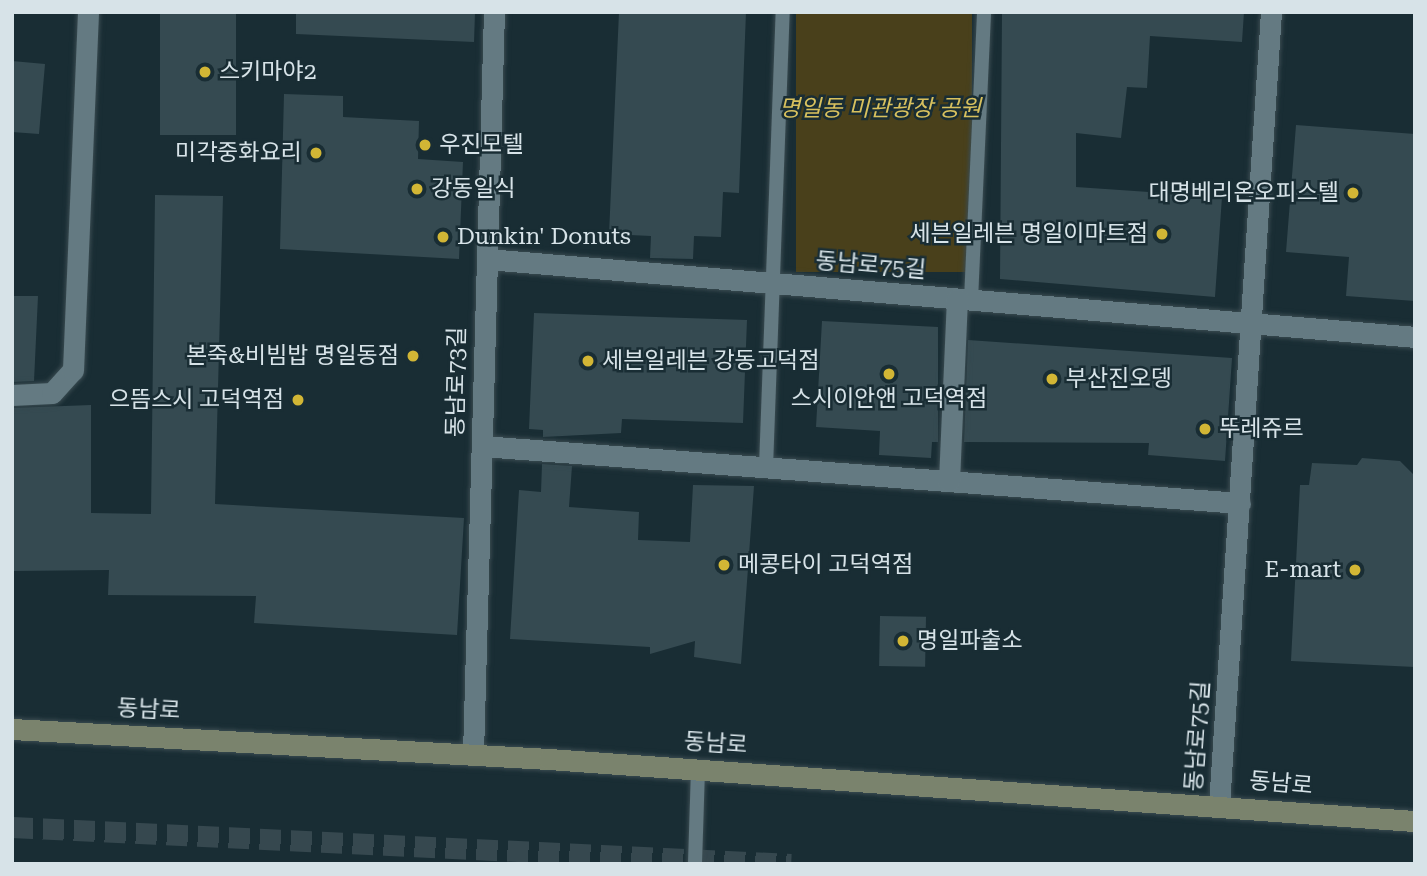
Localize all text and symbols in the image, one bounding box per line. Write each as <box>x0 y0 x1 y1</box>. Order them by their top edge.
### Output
place label: 스키마야2 <box>219 58 317 86</box>
marker: 스키마야2 <box>197 64 213 80</box>
park label: 명일동 미관광장 공원 <box>779 95 981 123</box>
place label: 우진모텔 <box>439 131 524 159</box>
marker: 우진모텔 <box>417 137 433 153</box>
place label: 미각중화요리 <box>175 139 302 167</box>
marker: 미각중화요리 <box>308 145 324 161</box>
place label: 강동일식 <box>431 175 516 203</box>
place label: 대명베리온오피스텔 <box>1149 179 1339 207</box>
marker: 강동일식 <box>409 181 425 197</box>
marker: 대명베리온오피스텔 <box>1345 185 1361 201</box>
place label: 세븐일레븐 명일이마트점 <box>909 220 1148 248</box>
place label: Dunkin' Donuts <box>457 223 631 251</box>
marker: 세븐일레븐 명일이마트점 <box>1154 226 1170 242</box>
marker: Dunkin' Donuts <box>435 229 451 245</box>
street label: 동남로75길 <box>815 247 927 285</box>
street label: 동남로73길 <box>442 327 472 437</box>
place label: 본죽&비빔밥 명일동점 <box>186 342 399 370</box>
place label: 세븐일레븐 강동고덕점 <box>602 347 819 375</box>
marker: 본죽&비빔밥 명일동점 <box>405 348 421 364</box>
marker: 세븐일레븐 강동고덕점 <box>580 353 596 369</box>
place label: 부산진오뎅 <box>1066 365 1172 393</box>
marker: 스시이안앤 고덕역점 <box>881 366 897 382</box>
marker: 부산진오뎅 <box>1044 371 1060 387</box>
place label: 스시이안앤 고덕역점 <box>791 385 987 413</box>
place label: 으뜸스시 고덕역점 <box>109 386 284 414</box>
marker: 으뜸스시 고덕역점 <box>290 392 306 408</box>
place label: 뚜레쥬르 <box>1219 415 1304 443</box>
marker: 뚜레쥬르 <box>1197 421 1213 437</box>
place label: 메콩타이 고덕역점 <box>738 551 913 579</box>
place label: E-mart <box>1265 556 1341 584</box>
marker: 메콩타이 고덕역점 <box>716 557 732 573</box>
marker: E-mart <box>1347 562 1363 578</box>
place label: 명일파출소 <box>917 627 1023 655</box>
marker: 명일파출소 <box>895 633 911 649</box>
street label: 동남로75길 <box>1180 680 1216 792</box>
street label: 동남로 <box>117 695 181 725</box>
street label: 동남로 <box>683 728 749 760</box>
street label: 동남로 <box>1248 767 1314 801</box>

